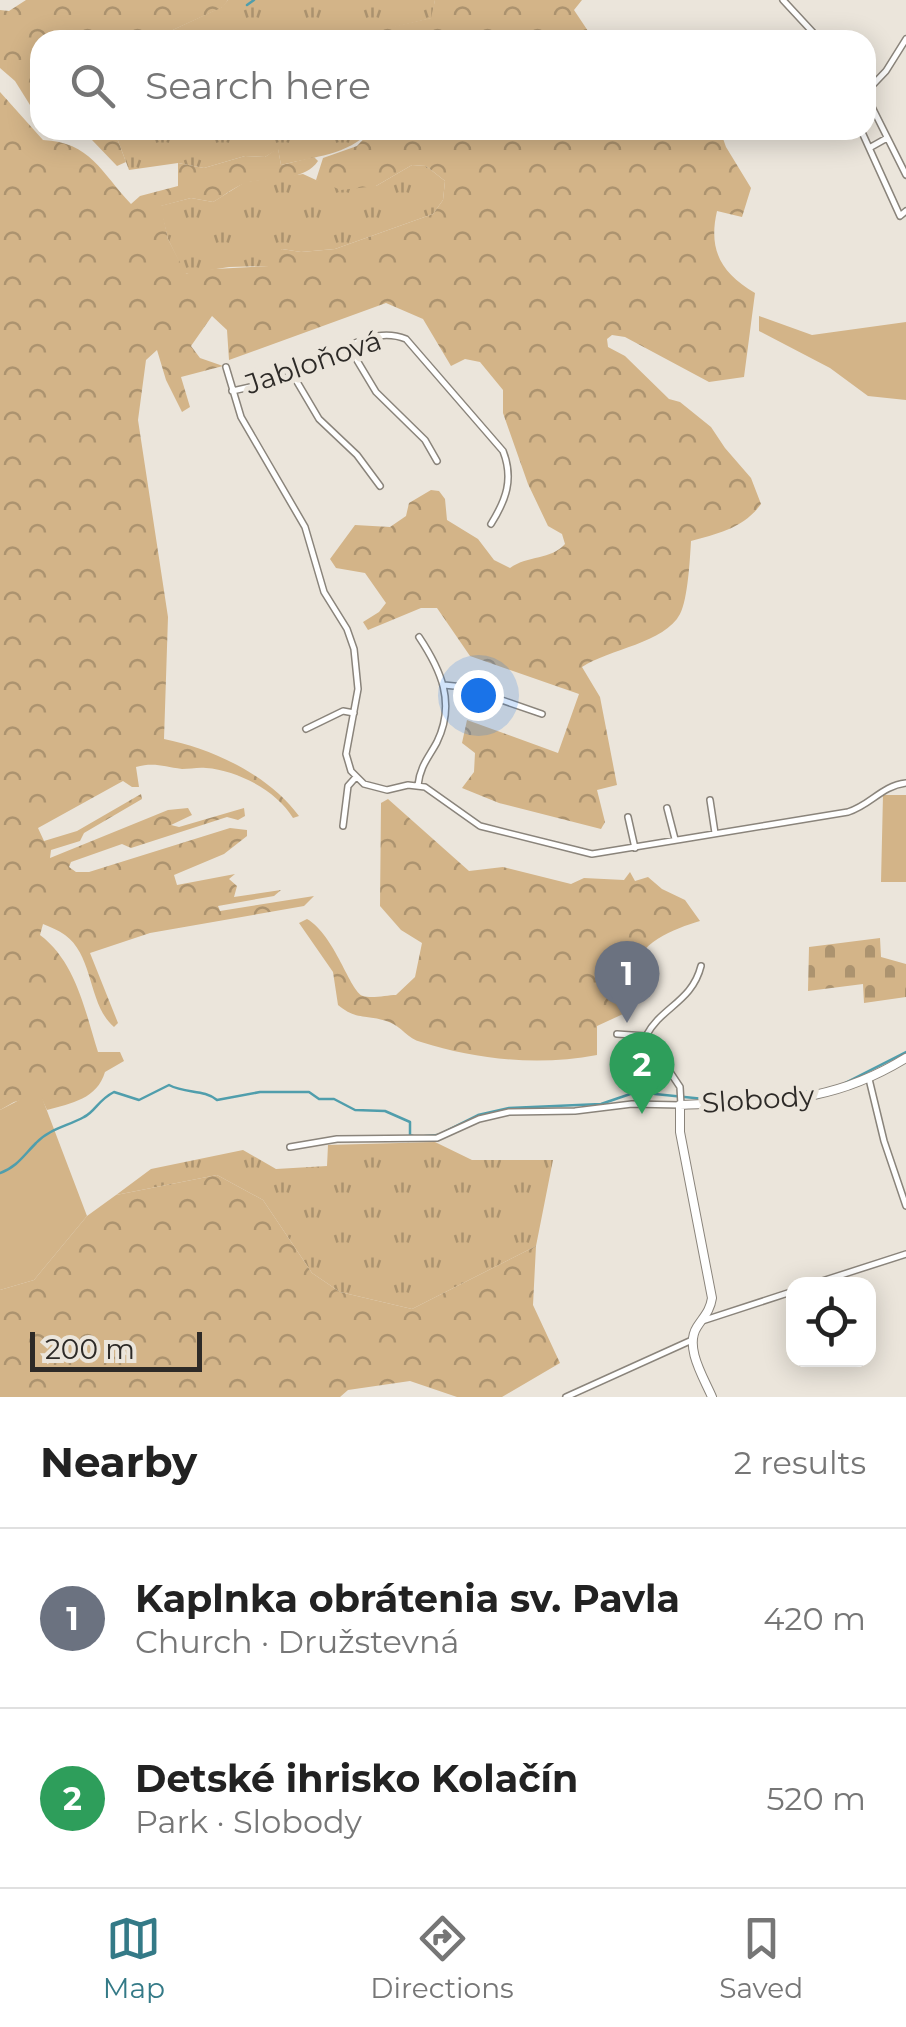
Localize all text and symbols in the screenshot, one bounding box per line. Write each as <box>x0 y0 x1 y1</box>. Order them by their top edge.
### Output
search box <box>30 30 876 140</box>
icon: search <box>65 58 120 113</box>
text: Search here <box>145 62 371 109</box>
street label: Jabloňová <box>239 323 386 401</box>
your location <box>453 670 504 721</box>
pin: 1 <box>594 940 660 1023</box>
pin: 2 <box>610 1032 674 1114</box>
street label: Slobody <box>701 1078 816 1120</box>
map controls <box>786 1277 876 1367</box>
button: locate <box>786 1277 876 1367</box>
scale bar <box>30 1327 202 1372</box>
text: 200 m <box>45 1332 135 1366</box>
text: Nearby <box>40 1436 197 1488</box>
text: 2 results <box>734 1443 866 1482</box>
text: Kaplnka obrátenia sv. Pavla <box>135 1575 680 1622</box>
text: 1 <box>66 1599 79 1638</box>
text: 420 m <box>763 1599 866 1638</box>
text: Church · Družstevná <box>135 1622 459 1661</box>
text: Detské ihrisko Kolačín <box>135 1755 578 1802</box>
text: 2 <box>63 1779 82 1818</box>
text: 520 m <box>766 1779 866 1818</box>
text: Park · Slobody <box>135 1802 362 1841</box>
tab: Map <box>103 1911 165 2005</box>
tab: Directions <box>370 1911 514 2005</box>
tab: Saved <box>719 1911 803 2005</box>

